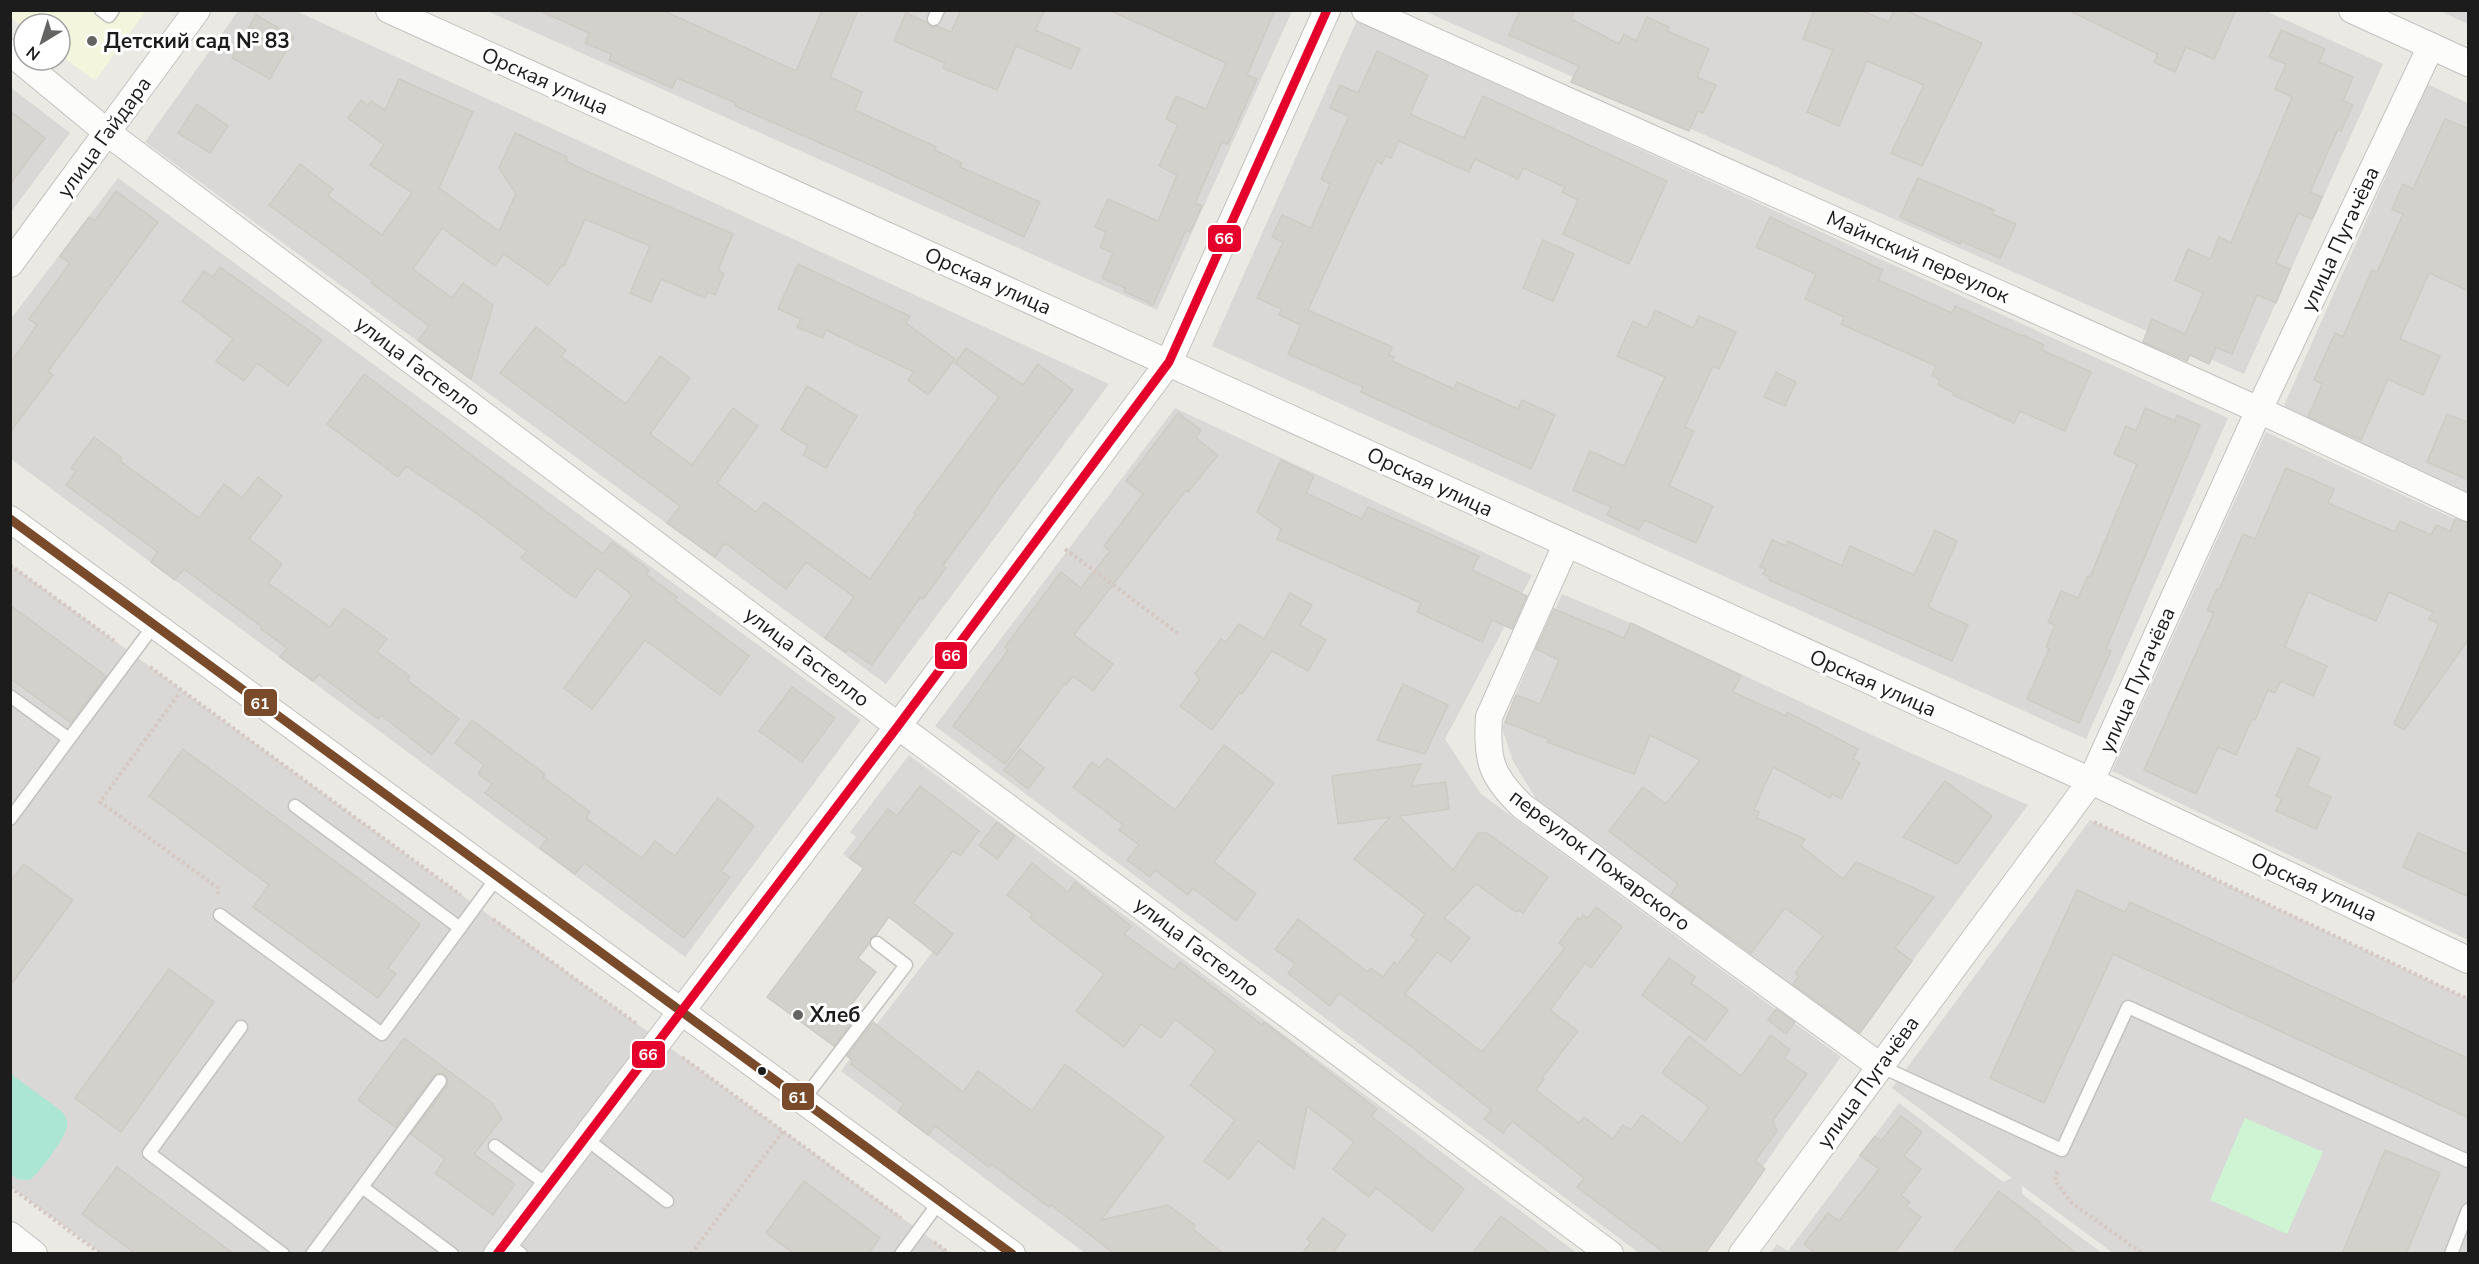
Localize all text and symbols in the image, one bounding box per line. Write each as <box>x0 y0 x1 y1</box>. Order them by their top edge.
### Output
north arrow <box>12 12 72 72</box>
place label: Детский сад № 83 <box>104 27 290 55</box>
marker: Детский сад № 83 <box>85 34 99 48</box>
text: N <box>22 41 45 65</box>
street label: Орская улица <box>477 41 613 121</box>
street label: улица Гайдара <box>50 71 158 203</box>
street label: улица Пугачёва <box>2294 162 2386 316</box>
street label: Майнский переулок <box>1822 204 2015 310</box>
line badge: 66 <box>1207 224 1242 253</box>
text: 66 <box>1214 228 1234 250</box>
street label: Орская улица <box>920 241 1056 321</box>
street label: улица Гастелло <box>350 310 486 422</box>
street label: Орская улица <box>1362 441 1498 523</box>
street label: улица Гастелло <box>739 601 875 713</box>
street label: улица Пугачёва <box>2092 603 2182 757</box>
line badge: 66 <box>934 641 968 670</box>
street label: Орская улица <box>1805 643 1941 723</box>
text: 66 <box>941 645 961 667</box>
line badge: 61 <box>243 688 278 717</box>
text: 61 <box>250 693 270 715</box>
street label: переулок Пожарского <box>1504 783 1696 937</box>
street label: Орская улица <box>2246 846 2382 928</box>
street label: улица Гастелло <box>1129 891 1265 1003</box>
place label: Хлеб <box>809 1001 861 1029</box>
marker: Хлеб <box>791 1008 805 1022</box>
street label: улица Пугачёва <box>1811 1010 1925 1154</box>
line badge: 66 <box>631 1040 666 1069</box>
text: 66 <box>638 1044 658 1066</box>
unlabelled marker <box>756 1065 768 1077</box>
line badge: 61 <box>781 1082 815 1111</box>
text: 61 <box>788 1087 808 1109</box>

